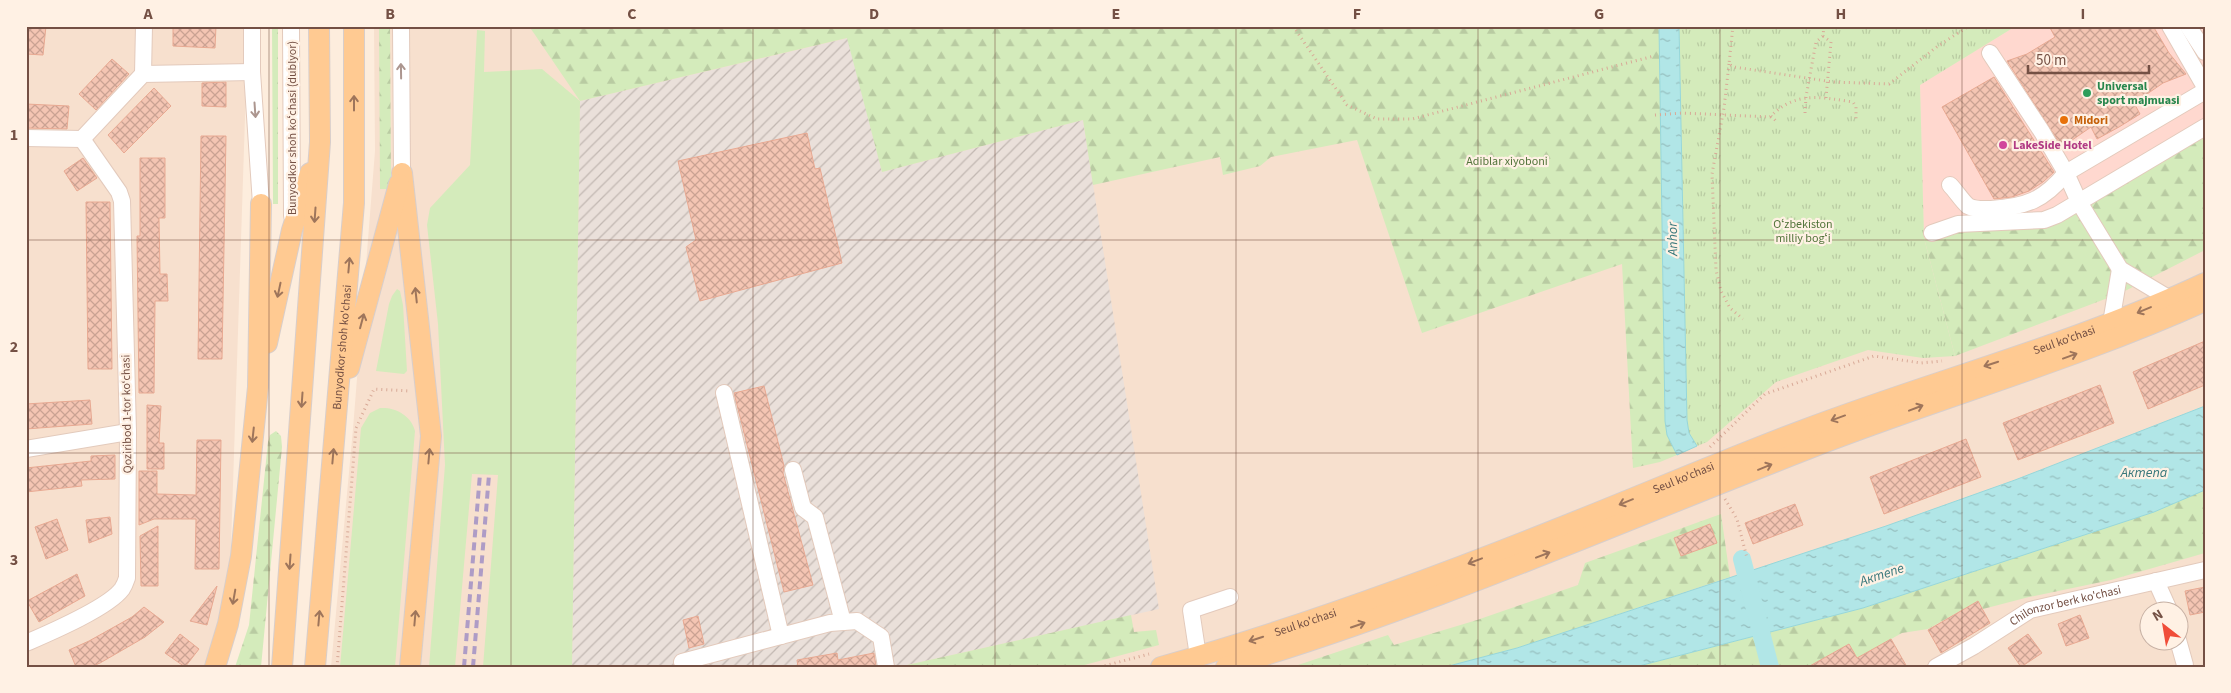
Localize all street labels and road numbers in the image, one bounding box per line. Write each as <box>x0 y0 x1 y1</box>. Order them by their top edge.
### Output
street label: Bunyodkor shoh koʻchasi (dublyor) <box>284 41 301 215</box>
street label: Bunyodkor shoh ko'chasi <box>328 284 356 410</box>
street label: Seul ko'chasi <box>2031 321 2098 359</box>
street label: Qoziribod 1-tor ko‘chasi <box>117 354 137 474</box>
street label: Seul ko'chasi <box>1650 458 1717 498</box>
street label: Chilonzor berk ko'chasi <box>2006 581 2123 630</box>
street label: Seul ko'chasi <box>1272 604 1339 641</box>

